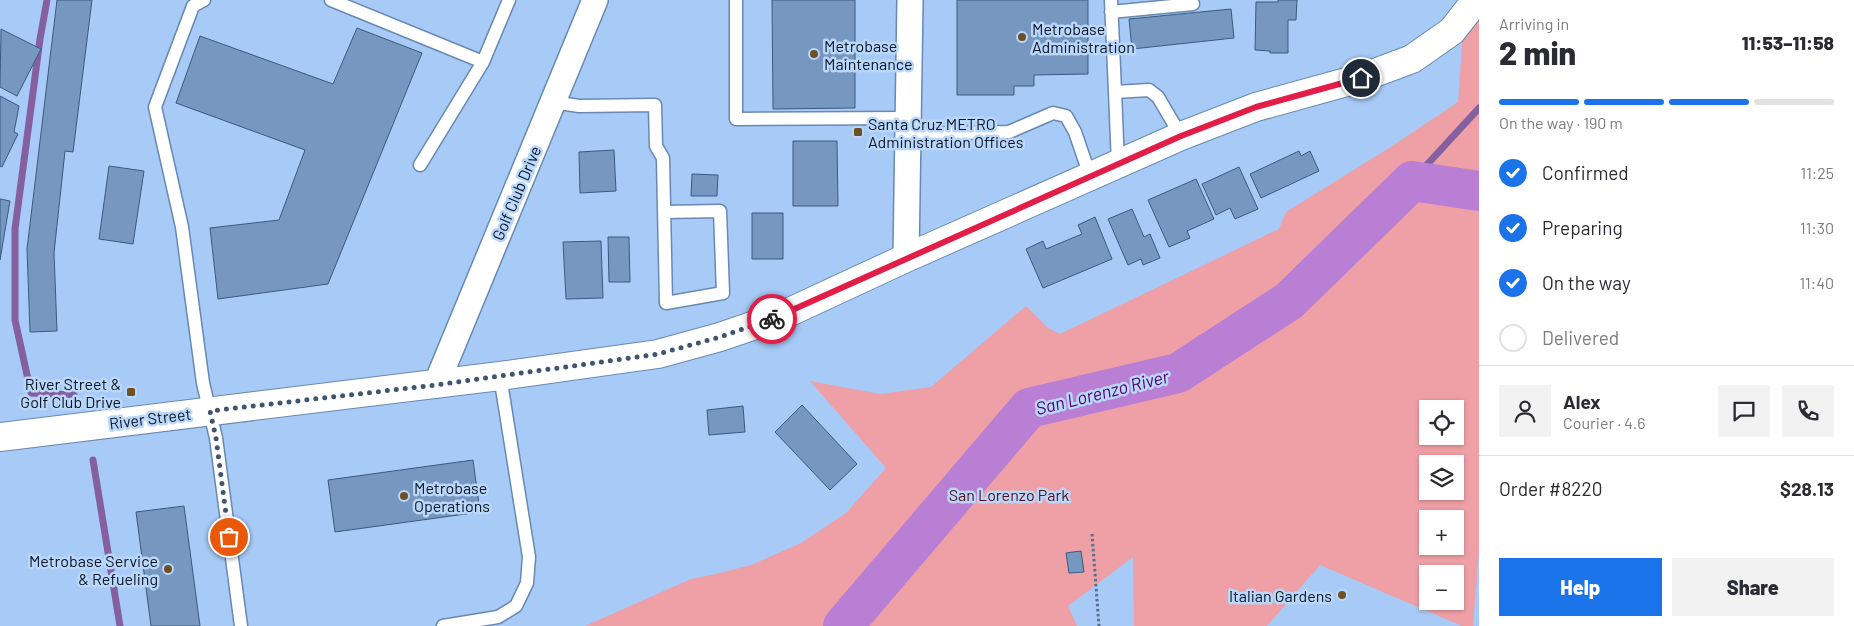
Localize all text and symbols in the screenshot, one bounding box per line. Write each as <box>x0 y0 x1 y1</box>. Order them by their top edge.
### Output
text: Arriving in <box>1499 14 1569 33</box>
place label: Metrobase Administration <box>1032 19 1135 56</box>
marker: Metrobase Administration <box>1016 31 1028 43</box>
text: 11:53–11:58 <box>1742 31 1834 54</box>
text: 2 min <box>1499 33 1576 71</box>
place label: Metrobase Maintenance <box>824 36 913 73</box>
marker: Metrobase Maintenance <box>808 48 820 60</box>
pin <box>1340 57 1382 99</box>
icon: home <box>1347 64 1375 92</box>
text: On the way · 190 m <box>1499 113 1623 132</box>
place label: Santa Cruz METRO Administration Offices <box>868 114 1023 151</box>
marker: Santa Cruz METRO Administration Offices <box>852 126 864 138</box>
street label: Golf Club Drive <box>488 143 544 243</box>
icon: check <box>1499 159 1527 187</box>
text: Confirmed <box>1542 161 1629 184</box>
text: 11:25 <box>1801 163 1834 182</box>
icon: check <box>1499 214 1527 242</box>
text: Preparing <box>1542 216 1623 239</box>
text: 11:30 <box>1800 218 1834 237</box>
icon: check <box>1499 269 1527 297</box>
text: On the way <box>1542 271 1631 294</box>
text: 11:40 <box>1799 273 1834 292</box>
courier <box>747 294 797 344</box>
icon: bike <box>758 305 786 333</box>
text: Delivered <box>1542 326 1619 349</box>
water label: San Lorenzo River <box>1033 365 1172 419</box>
place label: River Street & Golf Club Drive <box>20 374 121 411</box>
button: person <box>1499 385 1551 437</box>
button: chat <box>1718 385 1770 437</box>
button: phone <box>1782 385 1834 437</box>
marker: River Street & Golf Club Drive <box>125 386 137 398</box>
text: Alex <box>1563 390 1601 413</box>
map controls <box>1419 400 1464 610</box>
button: locate <box>1419 400 1464 445</box>
street label: River Street <box>108 404 192 432</box>
text: Courier · 4.6 <box>1563 413 1646 432</box>
button: layers <box>1419 455 1464 500</box>
text: Order #8220 <box>1499 477 1602 500</box>
text: $28.13 <box>1780 477 1834 500</box>
place label: Metrobase Operations <box>414 478 490 515</box>
park label: San Lorenzo Park <box>949 485 1069 504</box>
marker: Metrobase Operations <box>398 490 410 502</box>
button: + <box>1419 510 1464 555</box>
pin <box>208 516 250 558</box>
icon: bag <box>215 523 243 551</box>
place label: Metrobase Service & Refueling <box>29 551 158 588</box>
button: Help <box>1499 558 1662 616</box>
button: Share <box>1672 558 1834 616</box>
marker: Metrobase Service & Refueling <box>162 563 174 575</box>
button: − <box>1419 565 1464 610</box>
place label: Italian Gardens <box>1229 586 1332 605</box>
marker: Italian Gardens <box>1336 589 1348 601</box>

